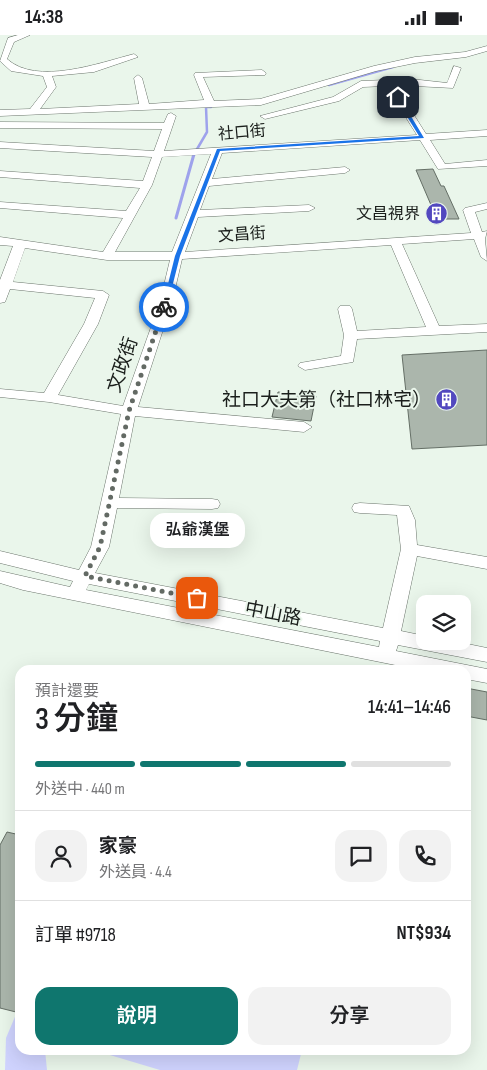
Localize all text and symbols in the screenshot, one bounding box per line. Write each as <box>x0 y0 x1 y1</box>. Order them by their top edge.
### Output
text: 14:38 <box>25 6 63 29</box>
pin <box>377 76 419 118</box>
icon: home <box>384 83 412 111</box>
street label: 社口街 <box>217 121 267 145</box>
building icon: 文昌視界 <box>424 202 448 226</box>
place label: 文昌視界 <box>356 205 420 224</box>
street label: 文昌街 <box>217 224 267 246</box>
courier <box>139 282 189 332</box>
icon: bike <box>150 293 178 321</box>
street label: 文政街 <box>103 334 143 396</box>
building icon: 社口大夫第（社口林宅） <box>435 388 459 412</box>
place label: 社口大夫第（社口林宅） <box>222 389 431 412</box>
callout: 弘爺漢堡 <box>150 513 244 548</box>
text: 弘爺漢堡 <box>165 521 230 540</box>
pin <box>176 577 218 619</box>
icon: bag <box>183 584 211 612</box>
map controls <box>416 595 471 650</box>
button: layers <box>416 595 471 650</box>
street label: 中山路 <box>243 597 303 631</box>
text: 預計還要 <box>35 682 99 701</box>
text: 14:41–14:46 <box>368 696 451 719</box>
text: 3 分鐘 <box>35 700 118 739</box>
text: 外送中 · 440 m <box>35 780 125 799</box>
button: person <box>35 830 87 882</box>
button: chat <box>335 830 387 882</box>
button: phone <box>399 830 451 882</box>
text: 家豪 <box>99 835 137 858</box>
text: 外送員 · 4.4 <box>99 863 172 882</box>
text: NT$934 <box>397 922 451 945</box>
text: 訂單 #9718 <box>35 924 116 947</box>
button: 說明 <box>35 987 238 1045</box>
button: 分享 <box>248 987 451 1045</box>

